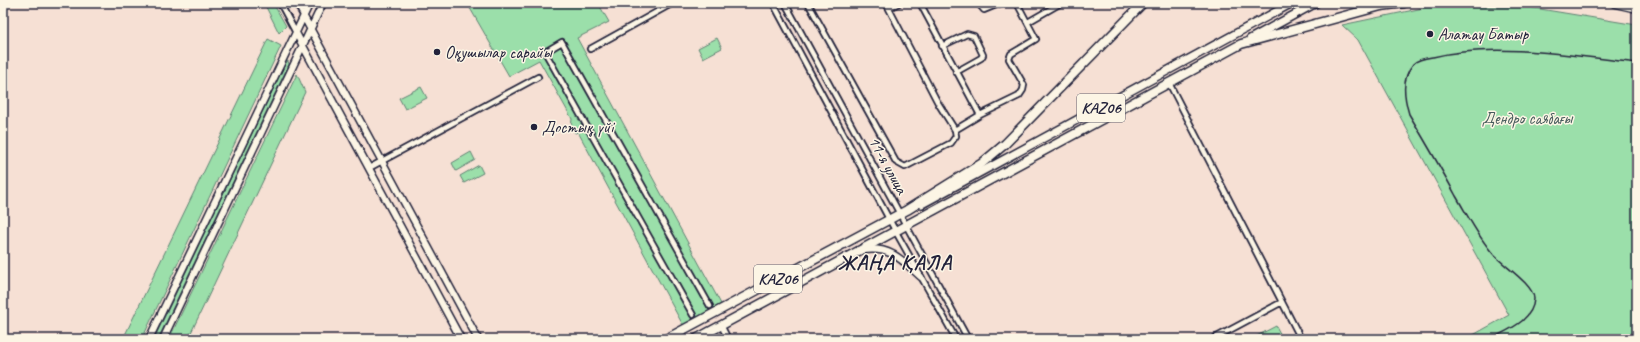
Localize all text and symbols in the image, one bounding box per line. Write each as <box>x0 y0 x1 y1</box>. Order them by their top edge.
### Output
place label: Алатау Батыр <box>1438 24 1530 45</box>
marker: Алатау Батыр <box>1425 29 1435 39</box>
place label: Оқушылар сарайы <box>445 42 554 63</box>
marker: Оқушылар сарайы <box>432 47 442 57</box>
road number: KАZ06 <box>1077 94 1125 122</box>
park label: Дендро саябағы <box>1482 108 1574 129</box>
place label: Достық үйі <box>542 117 615 138</box>
marker: Достық үйі <box>529 122 539 132</box>
street label: 11-я улица <box>864 132 913 199</box>
district label: ЖАҢА ҚАЛА <box>838 249 952 275</box>
road number: KАZ06 <box>754 265 802 293</box>

